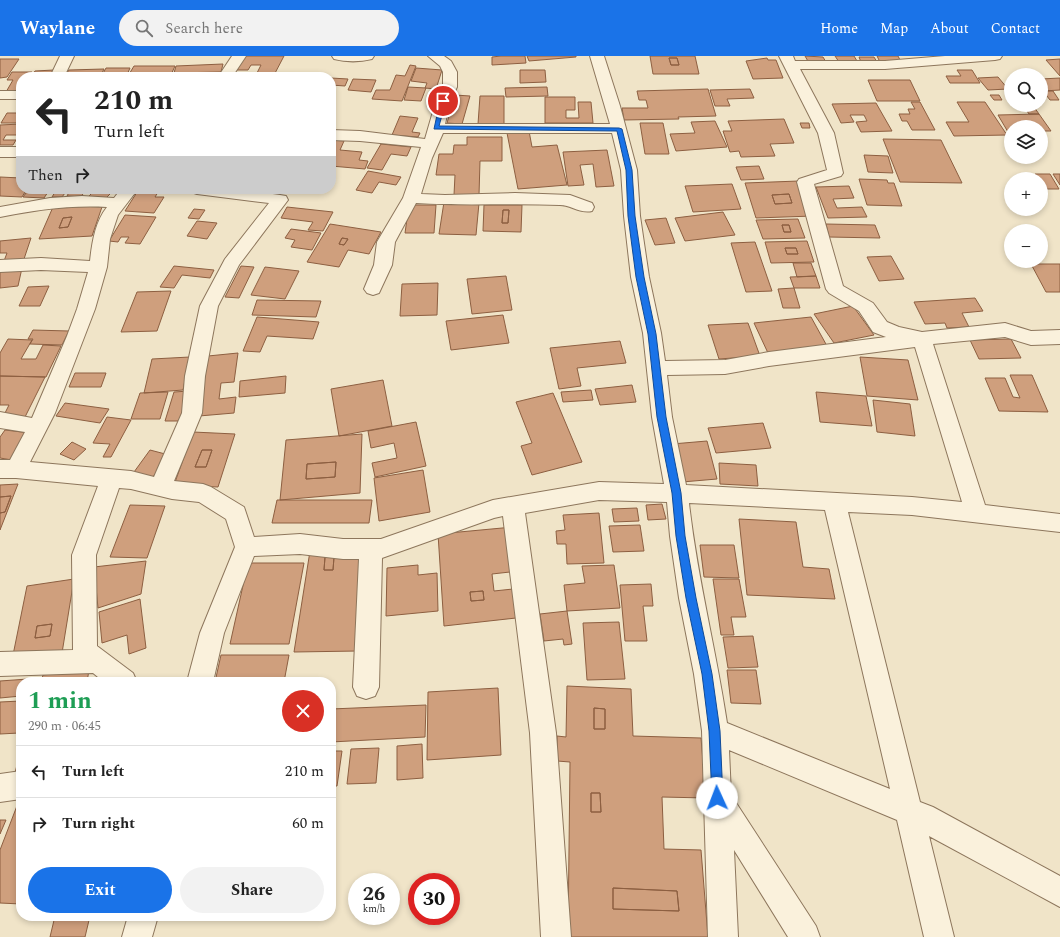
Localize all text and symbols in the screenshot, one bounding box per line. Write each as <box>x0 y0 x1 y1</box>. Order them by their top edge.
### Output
search box <box>119 10 399 46</box>
text: Waylane <box>20 14 95 43</box>
icon: search <box>133 17 155 39</box>
text: Search here <box>165 17 243 40</box>
text: Home <box>820 18 858 39</box>
text: Map <box>880 18 908 39</box>
text: About <box>930 18 969 39</box>
text: Contact <box>991 18 1040 39</box>
map controls <box>1004 68 1048 268</box>
button: search <box>1004 68 1048 112</box>
text: 210 m <box>94 79 173 122</box>
pin <box>426 84 460 118</box>
icon: left <box>28 88 80 140</box>
icon: arrive <box>432 90 454 112</box>
text: Turn left <box>94 118 165 145</box>
button: layers <box>1004 120 1048 164</box>
text: Then <box>28 164 63 187</box>
icon: right <box>71 164 93 186</box>
button: + <box>1004 172 1048 216</box>
button: − <box>1004 224 1048 268</box>
text: 1 min <box>28 683 92 719</box>
button: close <box>282 690 324 732</box>
text: 290 m · 06:45 <box>28 716 101 736</box>
text: Turn left <box>62 760 124 783</box>
text: 210 m <box>285 760 324 783</box>
icon: left <box>28 761 50 783</box>
position arrow <box>696 777 738 819</box>
text: Turn right <box>62 812 135 835</box>
text: 60 m <box>292 812 324 835</box>
icon: right <box>28 813 50 835</box>
button: Exit <box>28 867 172 913</box>
button: Share <box>180 867 324 913</box>
speed limit sign: 30 <box>408 873 460 925</box>
text: 26 <box>363 879 385 909</box>
text: km/h <box>363 901 385 917</box>

